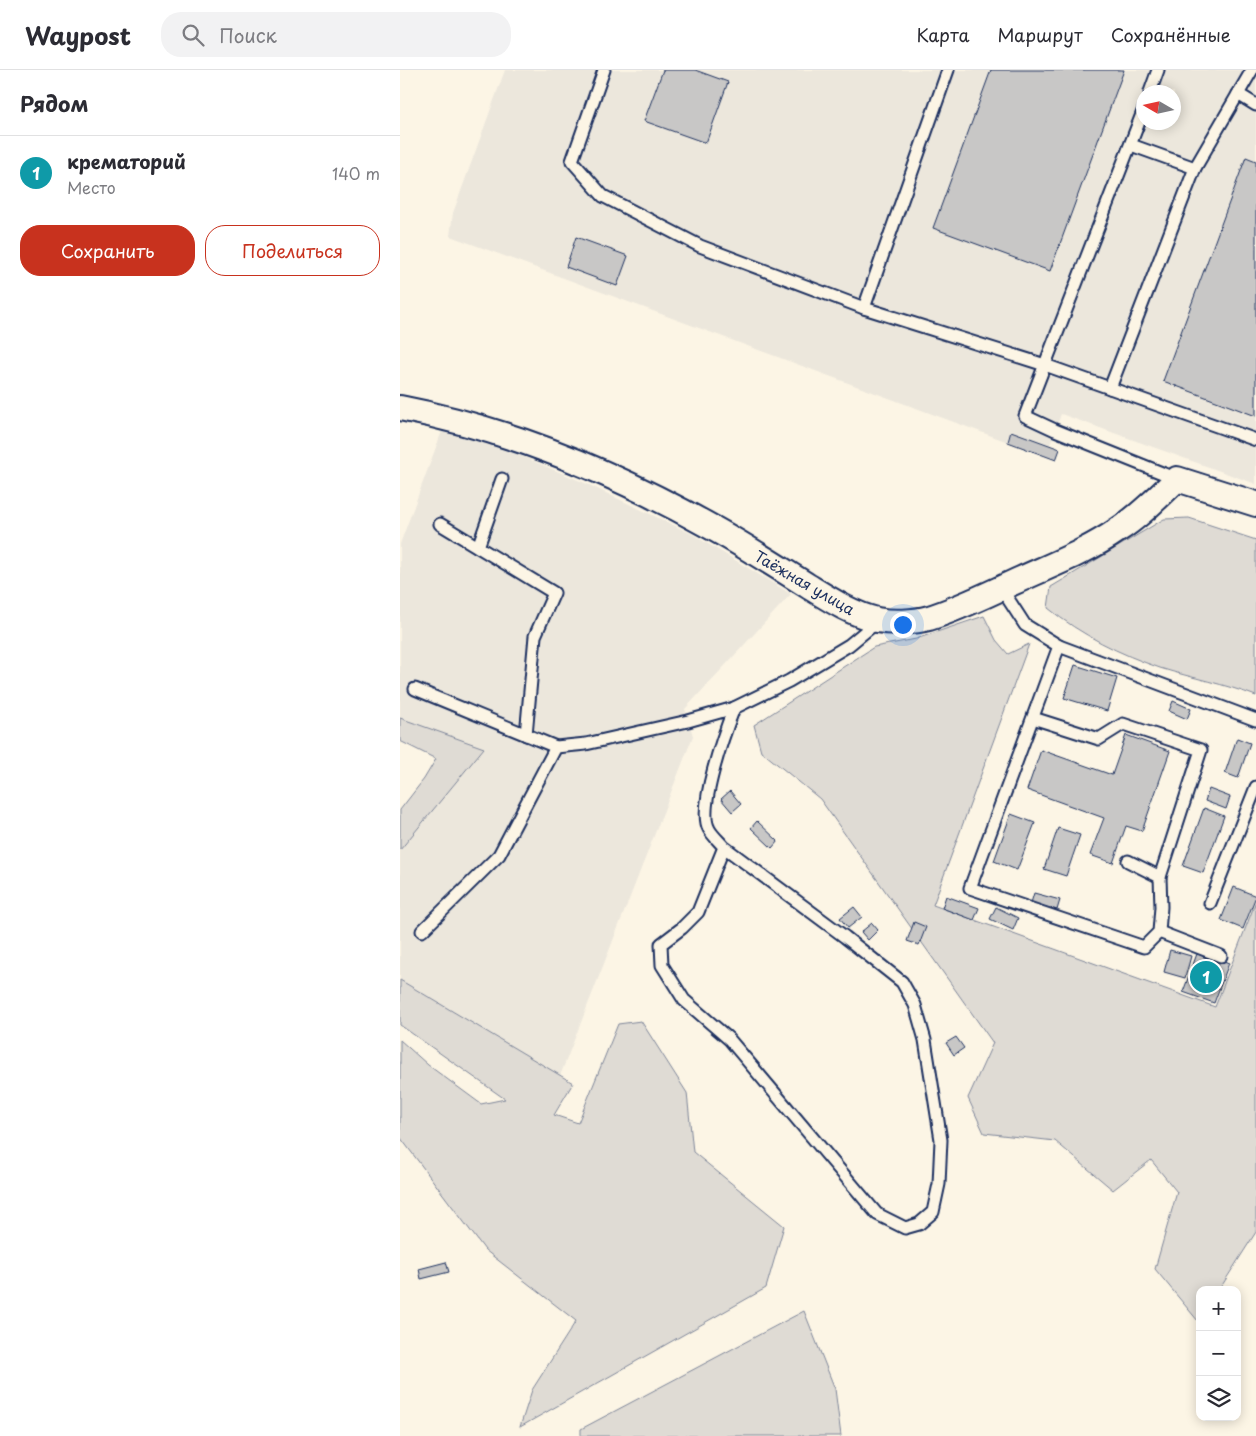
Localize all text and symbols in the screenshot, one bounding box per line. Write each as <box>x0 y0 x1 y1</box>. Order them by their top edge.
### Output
search box <box>161 12 511 57</box>
text: Waypost <box>25 17 131 53</box>
icon: search <box>179 21 207 49</box>
text: Поиск <box>219 21 277 49</box>
text: Карта <box>917 21 969 48</box>
text: Маршрут <box>997 21 1083 48</box>
text: Сохранённые <box>1111 21 1231 48</box>
north arrow <box>1136 85 1181 130</box>
text: Рядом <box>20 87 88 119</box>
text: крематорий <box>67 147 186 175</box>
text: 1 <box>32 161 40 185</box>
text: 140 m <box>332 161 380 185</box>
text: Место <box>67 175 116 199</box>
button: Сохранить <box>20 225 195 276</box>
button: Поделиться <box>205 225 380 276</box>
street label: Таёжная улица <box>750 544 860 620</box>
your location <box>890 612 916 638</box>
pin: 1 <box>1190 958 1222 996</box>
map controls <box>1196 1286 1241 1421</box>
button: + <box>1196 1286 1241 1331</box>
button: − <box>1196 1331 1241 1376</box>
button: layers <box>1196 1376 1241 1421</box>

